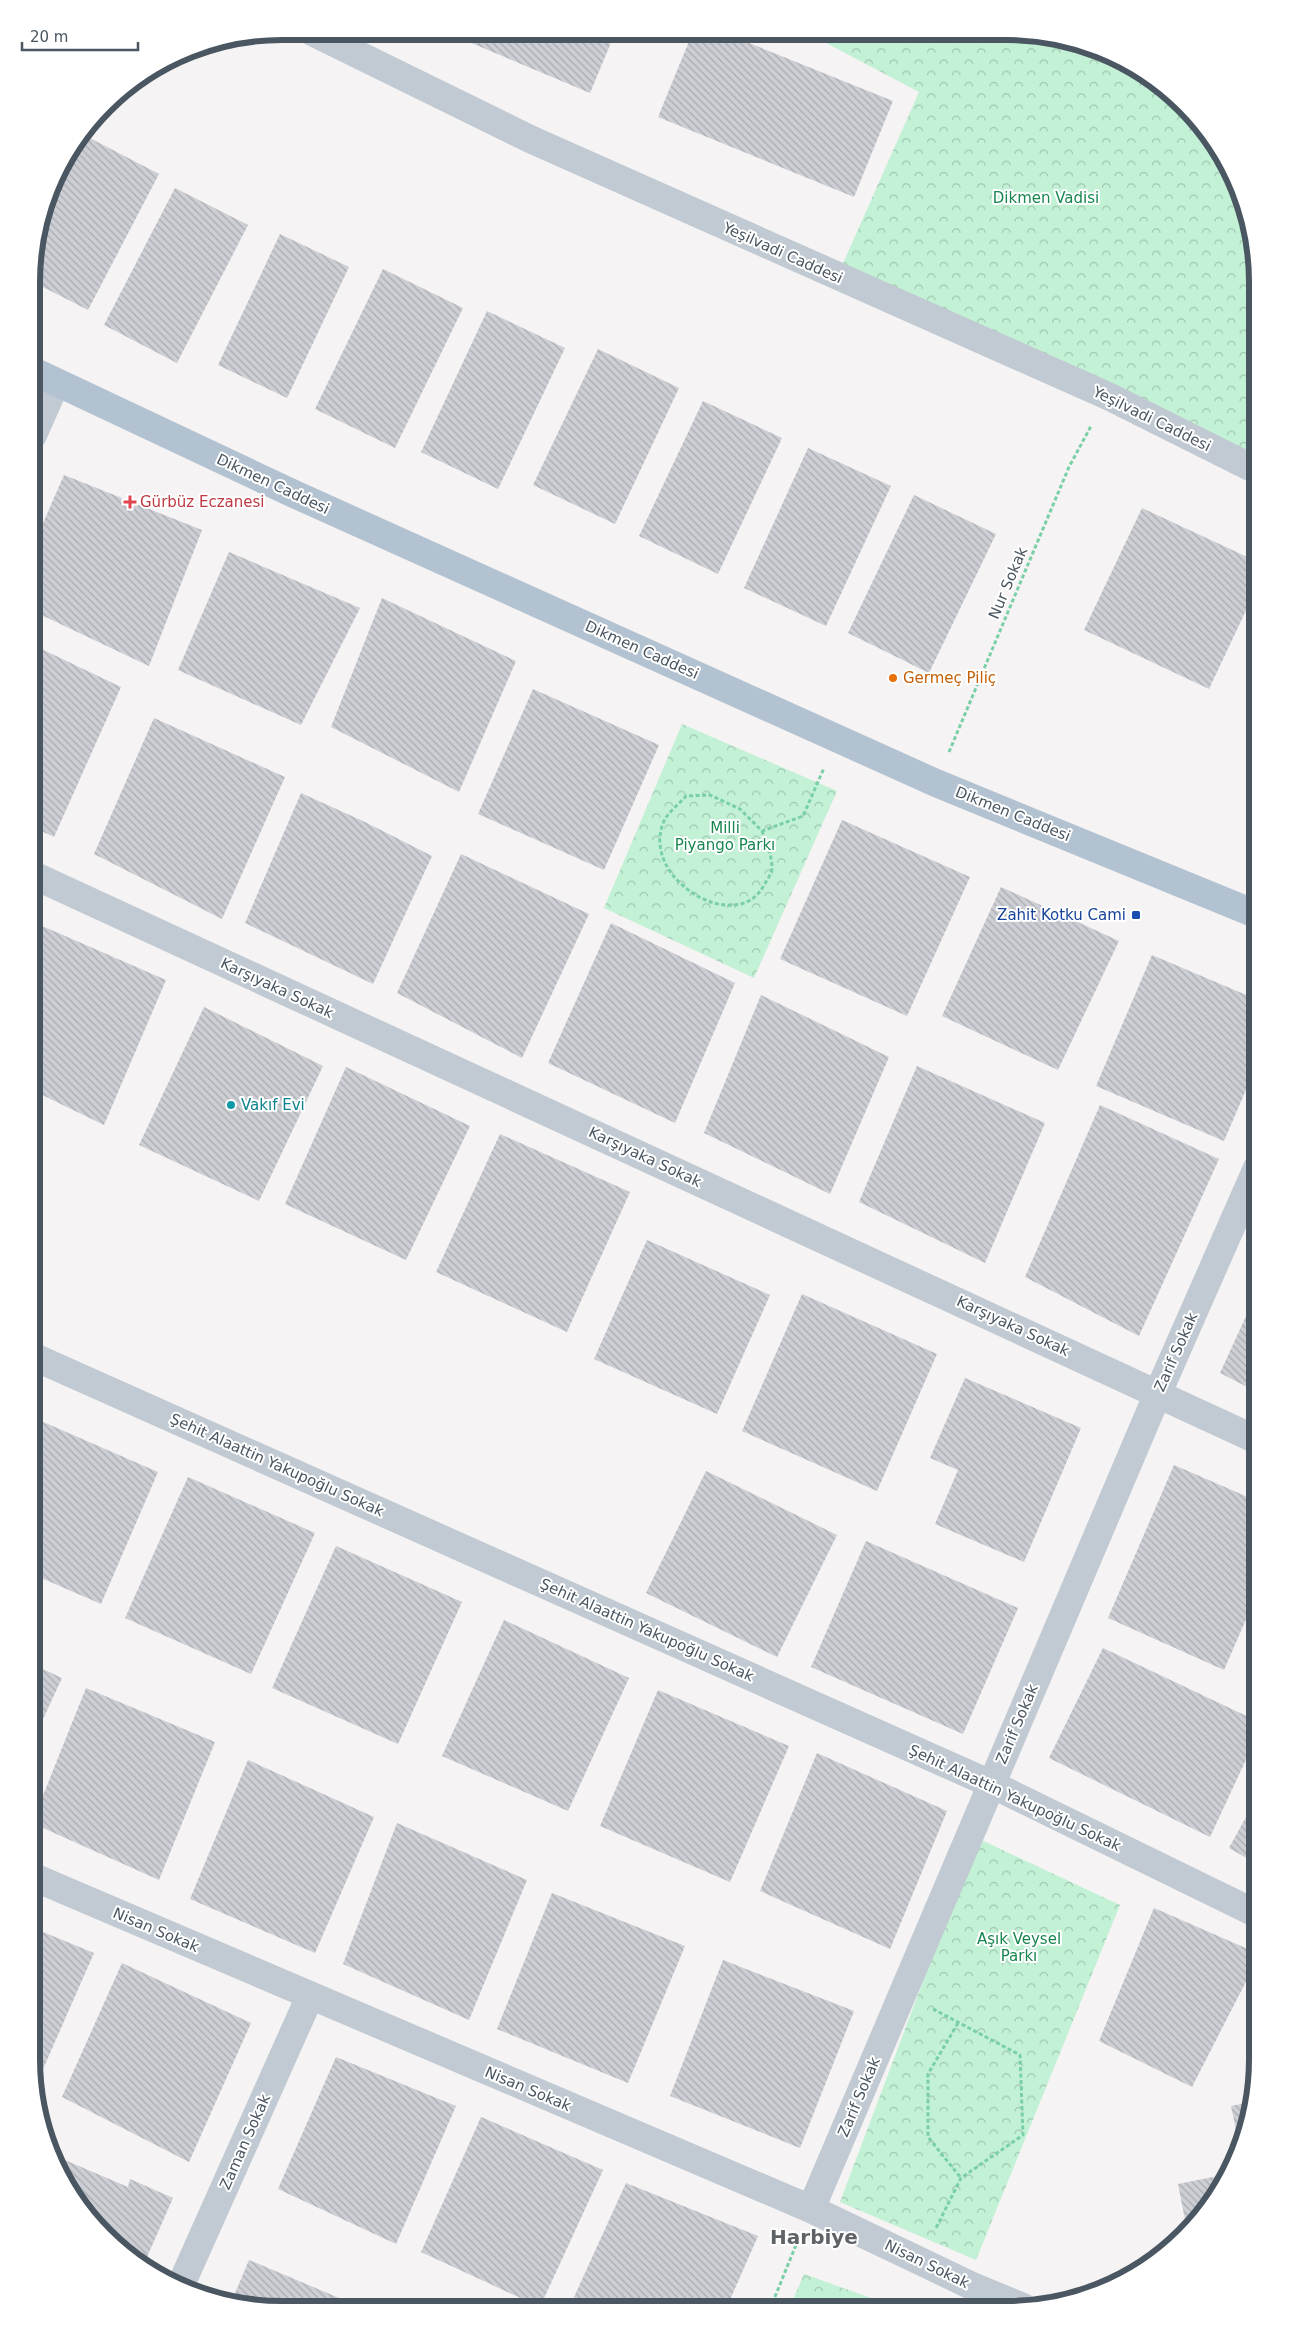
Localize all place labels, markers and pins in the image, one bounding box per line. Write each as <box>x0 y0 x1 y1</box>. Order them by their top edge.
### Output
place label: Gürbüz Eczanesi <box>140 493 264 511</box>
marker: Gürbüz Eczanesi <box>124 496 136 508</box>
place label: Germeç Piliç <box>903 669 996 687</box>
marker: Germeç Piliç <box>887 672 899 684</box>
place label: Zahit Kotku Cami <box>997 906 1126 924</box>
marker: Zahit Kotku Cami <box>1130 909 1142 921</box>
place label: Vakıf Evi <box>241 1096 305 1114</box>
marker: Vakıf Evi <box>225 1099 237 1111</box>

